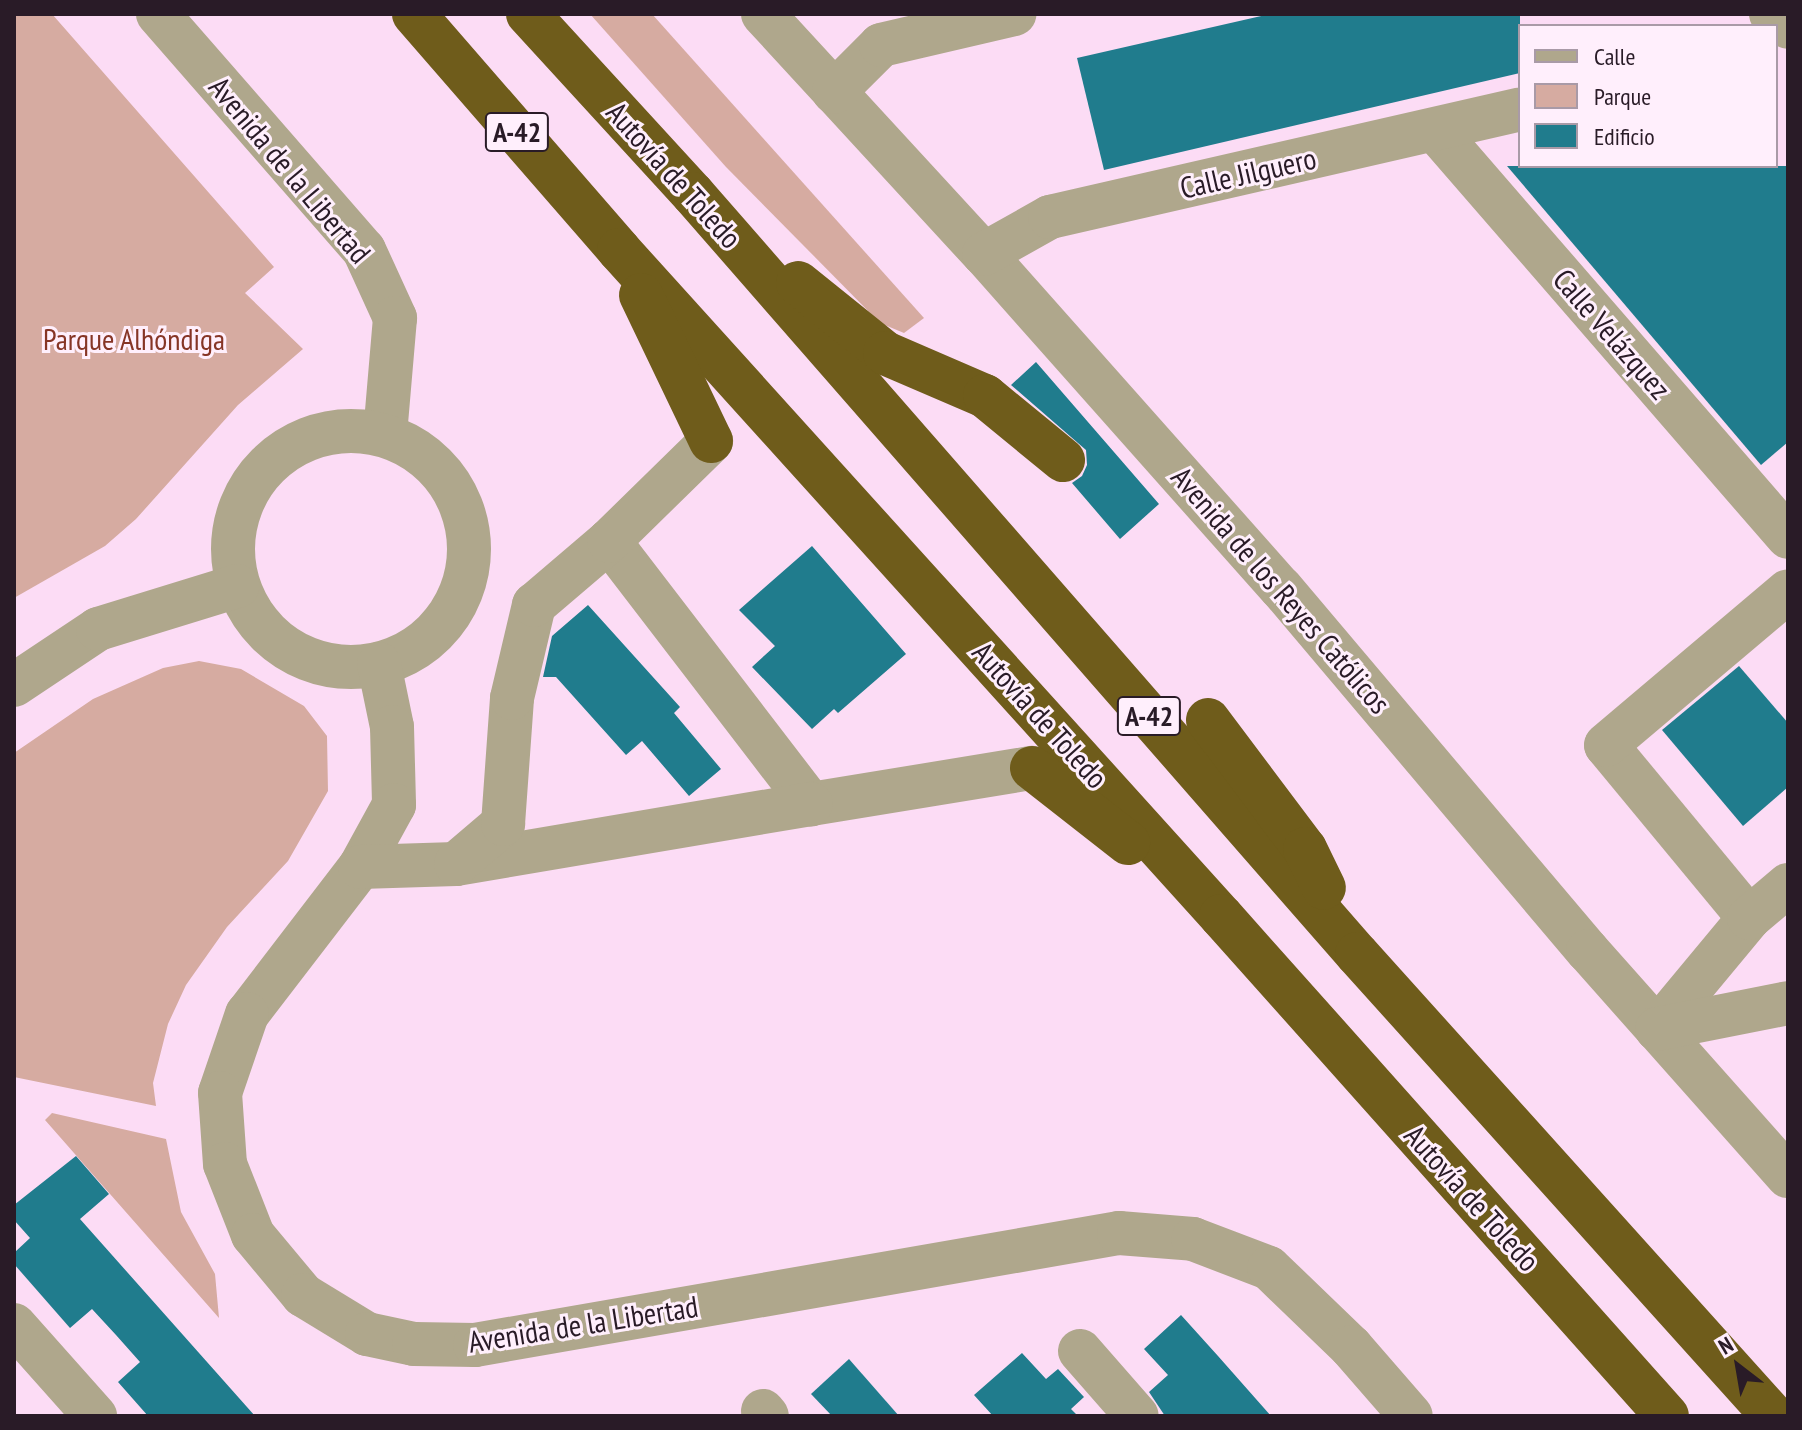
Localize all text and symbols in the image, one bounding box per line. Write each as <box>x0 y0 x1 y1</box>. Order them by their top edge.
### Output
legend <box>1518 24 1778 168</box>
text: Calle <box>1594 41 1635 72</box>
street label: Avenida de la Libertad <box>202 70 378 270</box>
text: Parque <box>1594 81 1651 112</box>
street label: Autovía de Toledo <box>599 94 749 256</box>
road number: A-42 <box>483 108 551 156</box>
text: Edificio <box>1594 121 1655 152</box>
street label: Calle Jilguero <box>1177 140 1319 206</box>
street label: Calle Velázquez <box>1546 261 1678 407</box>
park label: Parque Alhóndiga <box>43 321 225 357</box>
street label: Avenida de los Reyes Católicos <box>1164 459 1398 721</box>
street label: Autovía de Toledo <box>965 634 1115 796</box>
road number: A-42 <box>1115 692 1183 740</box>
street label: Autovía de Toledo <box>1397 1117 1547 1279</box>
street label: Avenida de la Libertad <box>466 1288 700 1360</box>
north arrow <box>1698 1326 1778 1406</box>
text: N <box>1713 1330 1738 1360</box>

